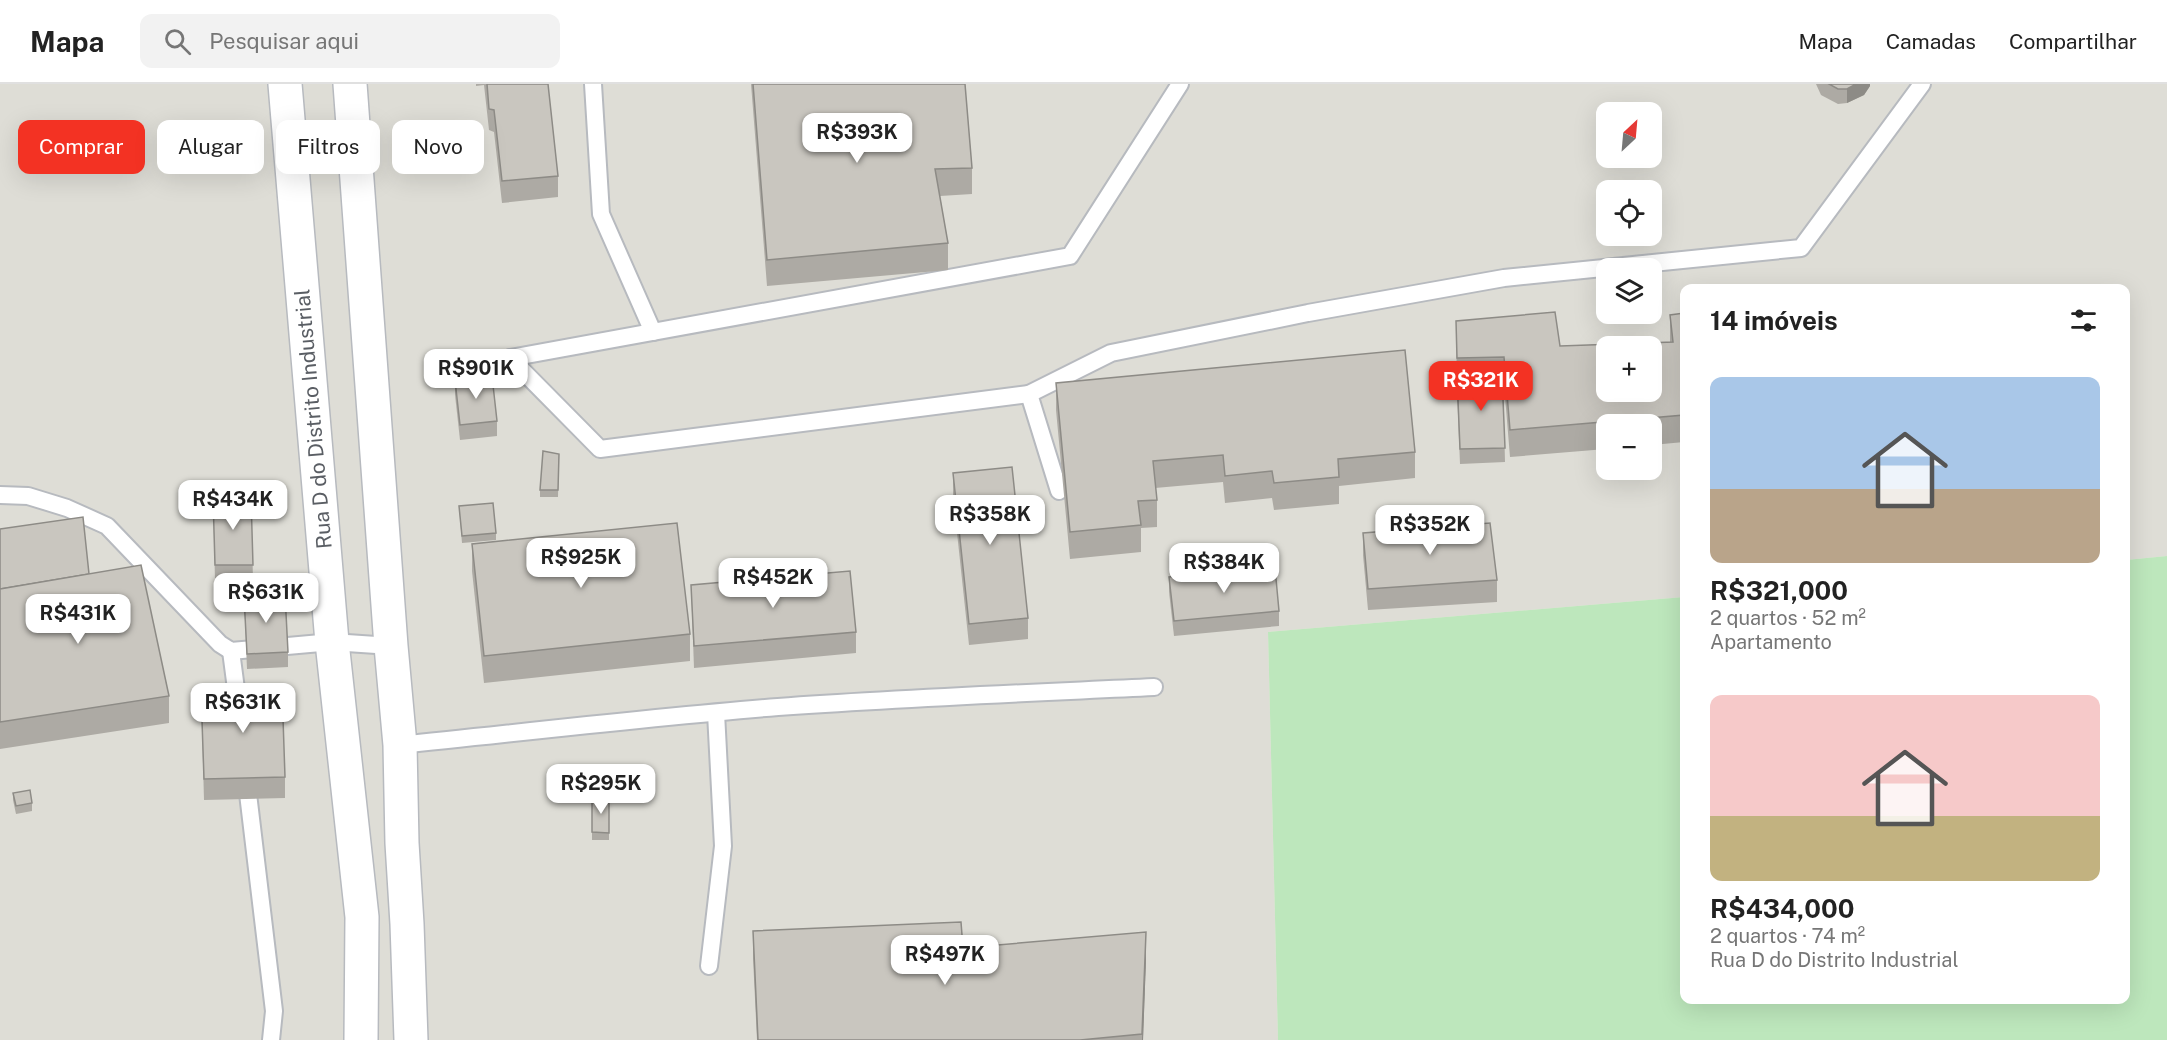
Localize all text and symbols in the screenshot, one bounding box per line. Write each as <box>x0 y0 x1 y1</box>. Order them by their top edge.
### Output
search box <box>140 14 560 68</box>
text: Mapa <box>30 25 104 58</box>
icon: search <box>161 25 194 58</box>
text: Pesquisar aqui <box>209 28 359 54</box>
text: Mapa <box>1799 29 1853 54</box>
text: Camadas <box>1886 29 1976 54</box>
text: Compartilhar <box>2009 29 2137 54</box>
north arrow <box>1596 102 1662 168</box>
map controls <box>1596 102 1662 480</box>
pin: R$393K <box>808 113 906 164</box>
chip: Comprar <box>18 120 145 174</box>
chip: Alugar <box>157 120 264 174</box>
chip: Filtros <box>276 120 380 174</box>
chip: Novo <box>392 120 484 174</box>
text: R$393K <box>816 120 898 144</box>
button: locate <box>1596 180 1662 246</box>
button: layers <box>1596 258 1662 324</box>
street label: Rua D do Distrito Industrial <box>289 288 337 550</box>
icon: filters <box>2067 304 2100 337</box>
text: 14 imóveis <box>1710 305 1838 336</box>
button: + <box>1596 336 1662 402</box>
pin: R$901K <box>427 349 525 400</box>
text: R$901K <box>438 356 514 380</box>
pin: R$321K <box>1432 361 1530 412</box>
text: R$321K <box>1443 368 1519 392</box>
button: − <box>1596 414 1662 480</box>
icon: home <box>1851 416 1959 524</box>
pin: R$434K <box>184 480 282 531</box>
text: R$434K <box>192 487 274 511</box>
pin: R$358K <box>941 495 1039 546</box>
text: R$358K <box>949 502 1031 526</box>
pin: R$352K <box>1381 505 1479 556</box>
text: R$352K <box>1389 512 1471 536</box>
pin: R$925K <box>532 538 630 589</box>
pin: R$384K <box>1175 543 1273 594</box>
text: R$925K <box>540 545 622 569</box>
text: R$384K <box>1183 550 1265 574</box>
pin: R$452K <box>724 558 822 609</box>
text: R$452K <box>733 565 813 589</box>
pin: R$631K <box>217 573 315 624</box>
text: R$321,000 <box>1710 575 1848 606</box>
text: R$631K <box>228 580 304 604</box>
pin: R$431K <box>29 594 127 645</box>
text: R$431K <box>40 601 116 625</box>
text: 2 quartos · 52 m² <box>1710 606 1866 630</box>
text: Apartamento <box>1710 630 1832 654</box>
pin: R$631K <box>194 683 292 734</box>
text: R$631K <box>205 690 281 714</box>
icon: home <box>1851 734 1959 842</box>
pin: R$295K <box>552 764 650 815</box>
text: R$295K <box>560 771 642 795</box>
text: R$434,000 <box>1710 893 1854 924</box>
text: 2 quartos · 74 m² <box>1710 924 1865 948</box>
pin: R$497K <box>896 935 994 986</box>
text: R$497K <box>905 942 985 966</box>
text: Rua D do Distrito Industrial <box>1710 948 1958 972</box>

